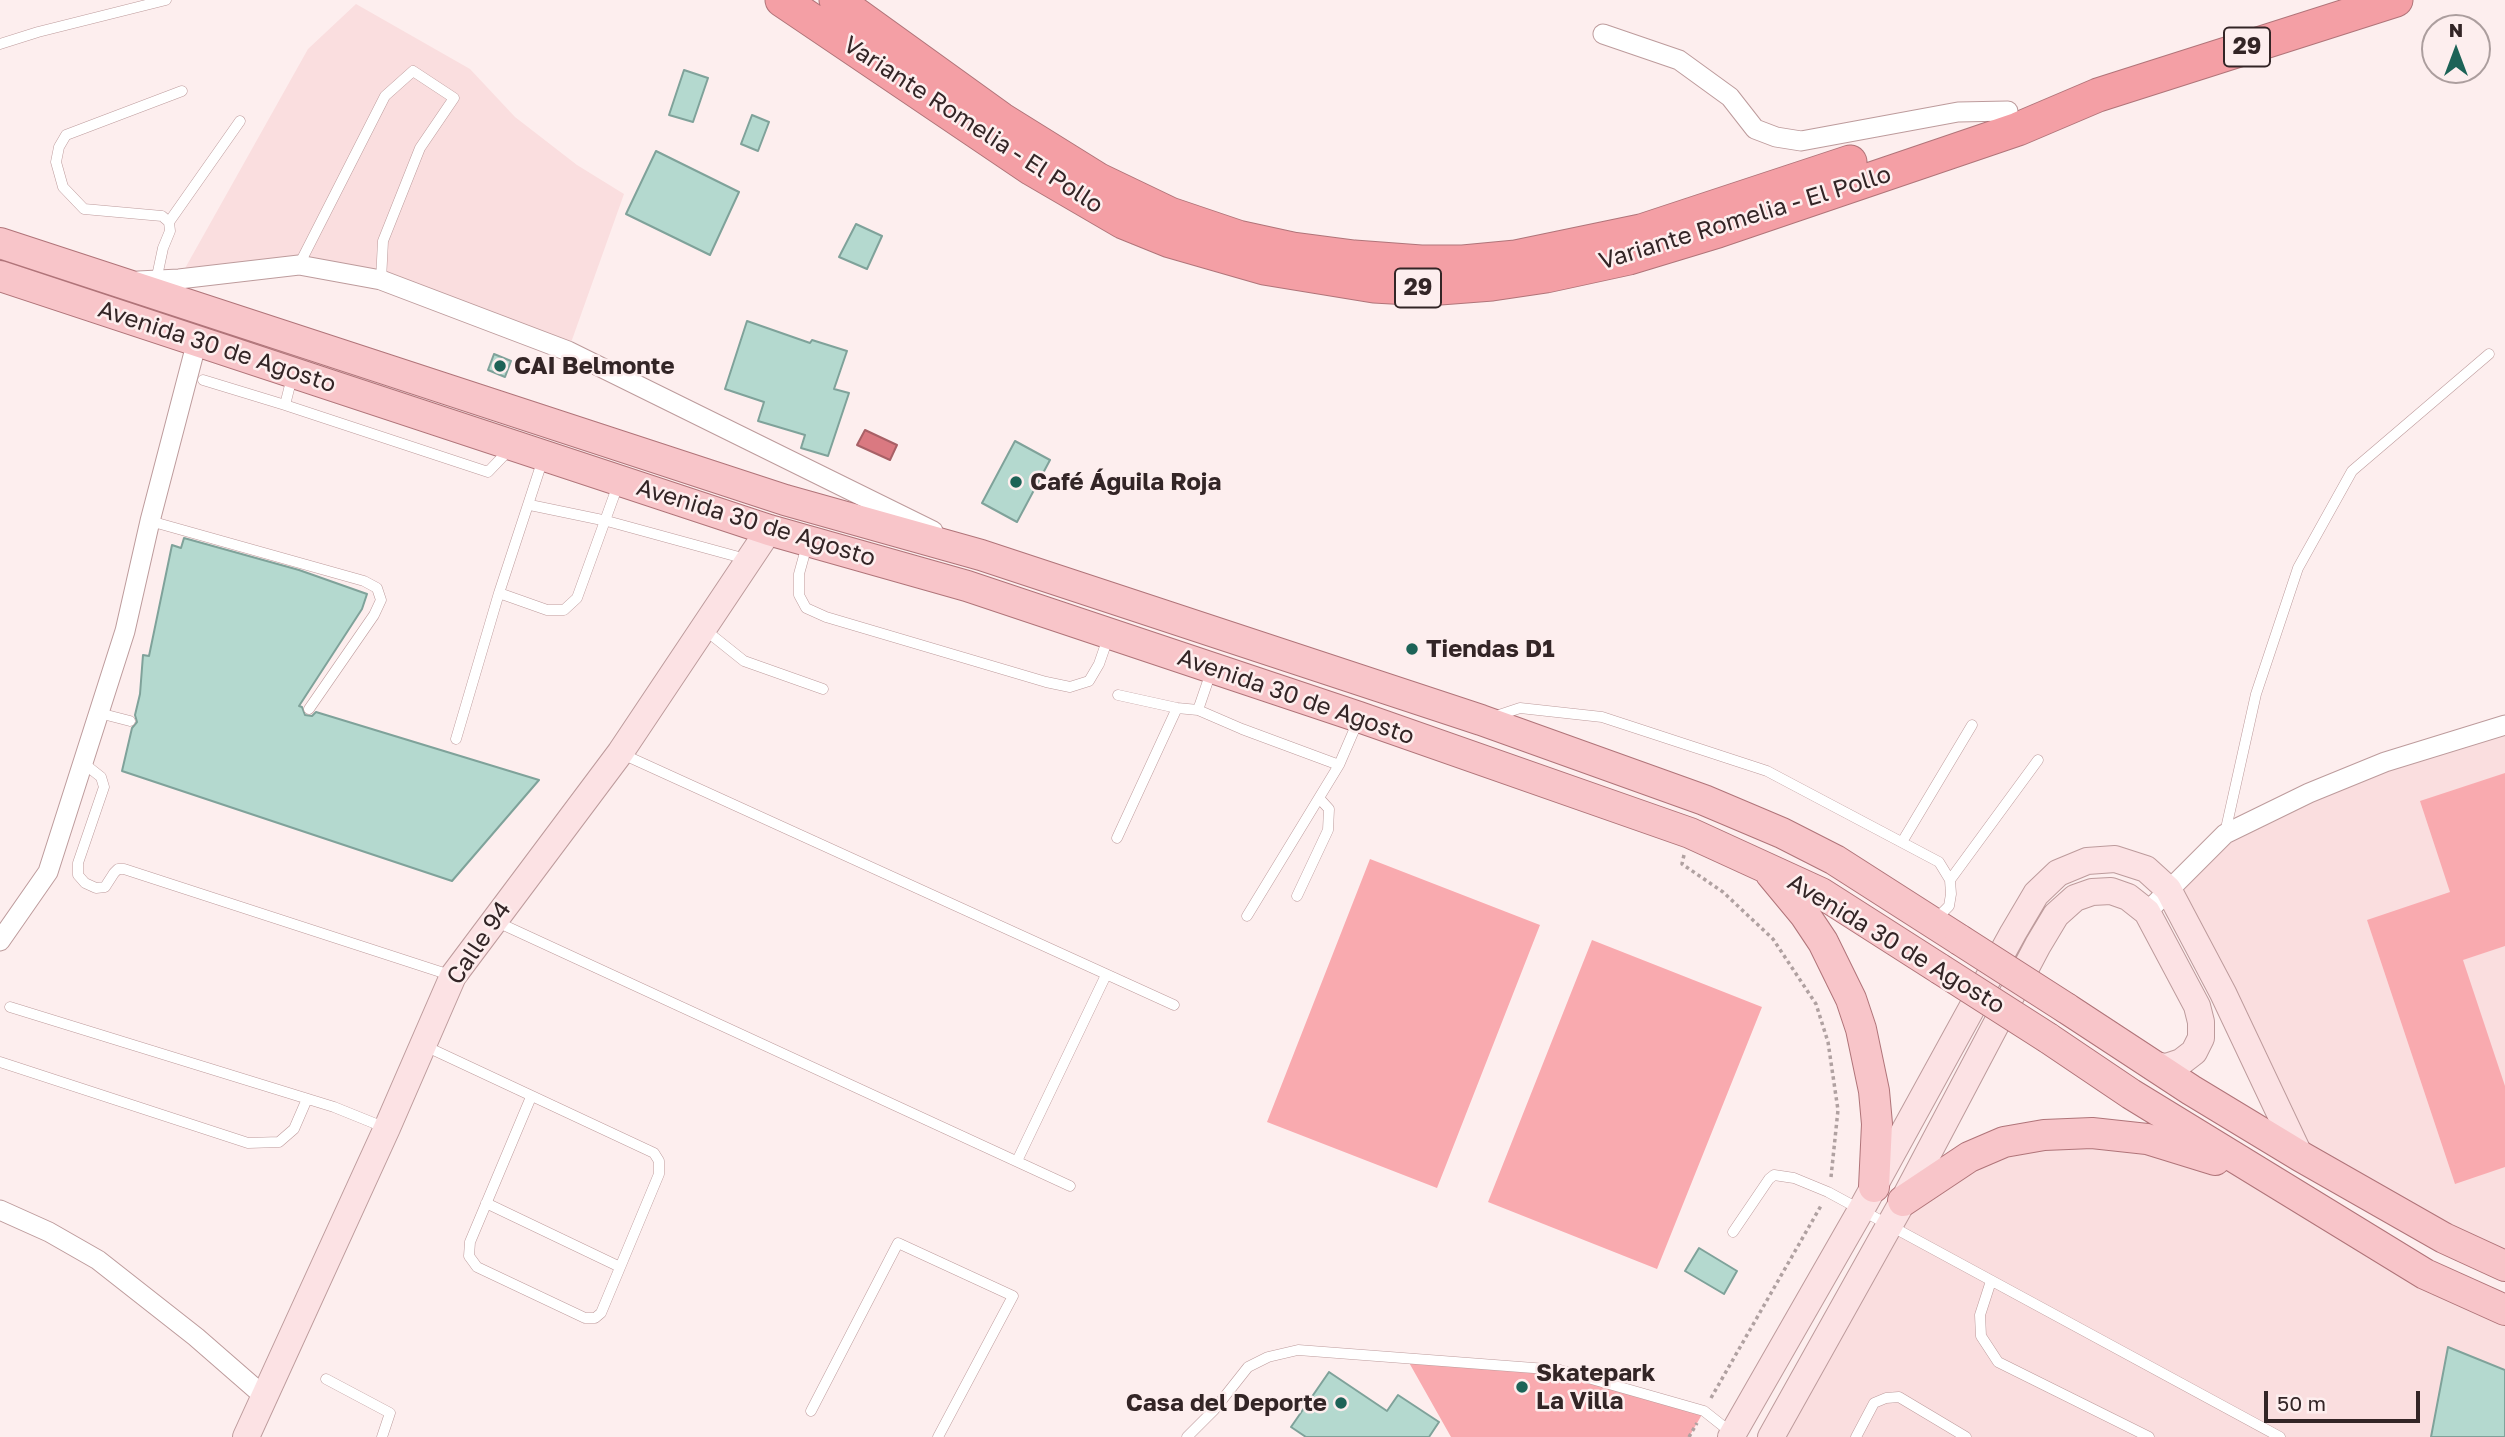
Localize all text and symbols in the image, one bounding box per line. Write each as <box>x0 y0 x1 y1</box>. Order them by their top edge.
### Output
north arrow <box>2421 14 2491 84</box>
text: N <box>2449 18 2463 41</box>
road number: 29 <box>2224 28 2270 66</box>
street label: Variante Romelia - El Pollo <box>838 30 1108 220</box>
street label: Variante Romelia - El Pollo <box>1596 160 1894 276</box>
road number: 29 <box>1395 268 1441 308</box>
street label: Avenida 30 de Agosto <box>94 295 340 399</box>
place label: CAI Belmonte <box>514 352 675 380</box>
marker: CAI Belmonte <box>492 358 508 374</box>
place label: Café Águila Roja <box>1030 468 1221 496</box>
street label: Avenida 30 de Agosto <box>633 473 879 573</box>
marker: Café Águila Roja <box>1008 474 1024 490</box>
place label: Tiendas D1 <box>1426 635 1554 663</box>
marker: Tiendas D1 <box>1404 641 1420 657</box>
street label: Avenida 30 de Agosto <box>1174 643 1418 751</box>
street label: Avenida 30 de Agosto <box>1782 868 2010 1020</box>
street label: Calle 94 <box>441 896 517 990</box>
place label: Skatepark La Villa <box>1536 1359 1655 1415</box>
scale bar <box>2267 1378 2423 1422</box>
marker: Skatepark La Villa <box>1514 1379 1530 1395</box>
place label: Casa del Deporte <box>1126 1389 1327 1417</box>
text: 50 m <box>2277 1390 2326 1416</box>
marker: Casa del Deporte <box>1333 1395 1349 1411</box>

